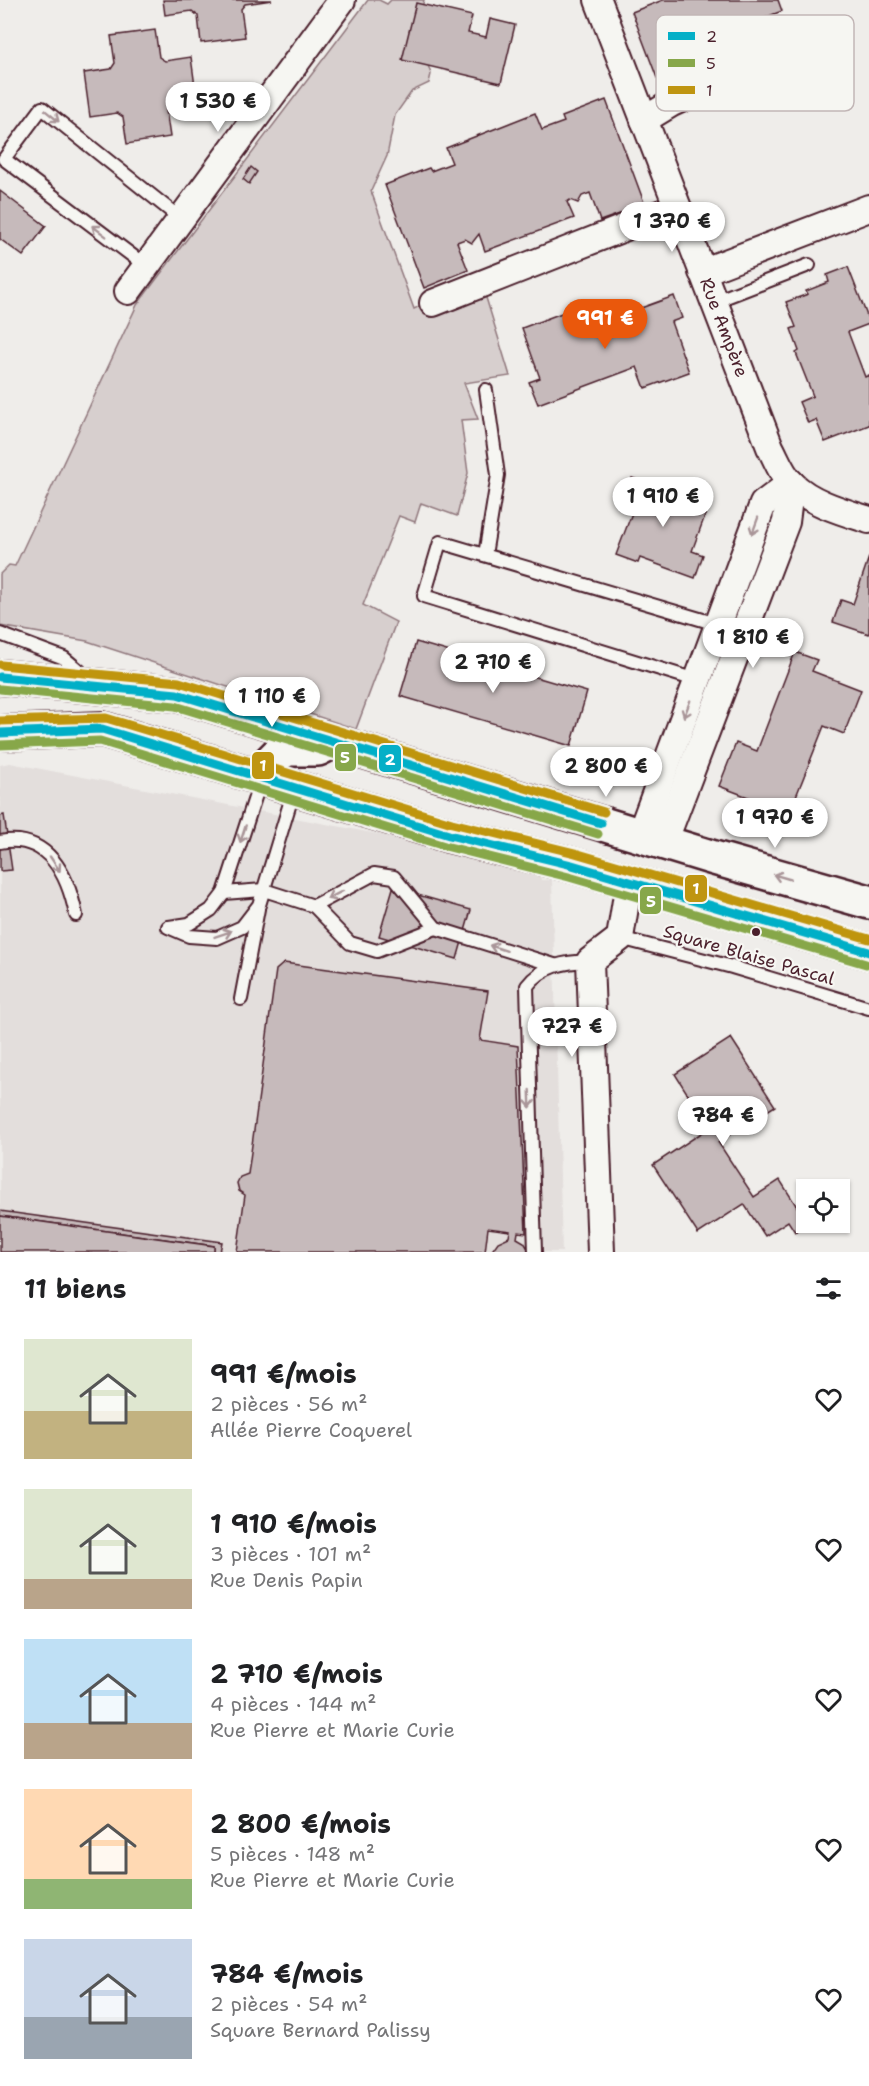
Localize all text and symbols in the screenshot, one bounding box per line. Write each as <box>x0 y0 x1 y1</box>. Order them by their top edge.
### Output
legend <box>656 15 854 111</box>
text: 2 <box>706 26 717 47</box>
text: 5 <box>706 53 716 74</box>
text: 1 <box>706 80 713 101</box>
pin: 1 530 € <box>163 82 273 133</box>
text: 1 530 € <box>180 88 256 114</box>
one-way arrow <box>44 110 60 123</box>
pin: 1 370 € <box>617 202 727 253</box>
text: 1 370 € <box>633 208 711 234</box>
one-way arrow <box>92 225 108 237</box>
street label: Rue Ampère <box>694 274 754 381</box>
pin: 991 € <box>563 299 647 350</box>
text: 991 € <box>576 305 634 331</box>
pin: 1 910 € <box>608 477 718 528</box>
text: 1 910 € <box>627 483 699 509</box>
one-way arrow <box>749 517 760 535</box>
pin: 1 810 € <box>698 618 808 669</box>
text: 1 810 € <box>717 624 789 650</box>
pin: 2 710 € <box>438 643 548 694</box>
text: 2 710 € <box>454 649 532 675</box>
pin: 1 110 € <box>217 677 327 728</box>
text: 1 110 € <box>238 683 306 709</box>
one-way arrow <box>680 699 691 718</box>
line badge: 5 <box>334 743 357 772</box>
line badge: 2 <box>378 744 402 773</box>
text: 5 <box>340 747 350 768</box>
pin: 2 800 € <box>551 747 661 798</box>
text: 2 <box>384 749 396 770</box>
line badge: 1 <box>251 751 275 780</box>
text: 2 800 € <box>564 753 648 779</box>
text: 1 <box>259 755 267 776</box>
pin: 1 970 € <box>720 798 830 849</box>
text: 1 970 € <box>736 804 814 830</box>
one-way arrow <box>237 824 248 843</box>
one-way arrow <box>49 856 61 872</box>
one-way arrow <box>772 871 791 883</box>
line badge: 1 <box>684 874 708 903</box>
text: 1 <box>692 878 700 899</box>
line badge: 5 <box>639 886 662 915</box>
one-way arrow <box>327 890 345 901</box>
text: 5 <box>646 891 656 912</box>
street label: Square Blaise Pascal <box>661 919 838 991</box>
unlabelled marker <box>750 926 762 938</box>
one-way arrow <box>214 928 232 939</box>
one-way arrow <box>489 942 508 953</box>
pin: 727 € <box>530 1007 614 1058</box>
text: 727 € <box>542 1013 602 1039</box>
one-way arrow <box>525 1089 536 1109</box>
pin: 784 € <box>681 1096 765 1147</box>
text: 784 € <box>692 1102 754 1128</box>
map controls <box>796 1179 850 1233</box>
button: locate <box>796 1179 850 1233</box>
text: 11 biens <box>24 1271 127 1306</box>
icon: filters <box>812 1272 845 1305</box>
text: 991 €/mois <box>210 1356 357 1391</box>
icon: home <box>72 1363 144 1435</box>
icon: heart <box>812 1383 845 1416</box>
text: 2 pièces · 56 m² <box>210 1391 368 1417</box>
text: Allée Pierre Coquerel <box>210 1417 412 1443</box>
text: 1 910 €/mois <box>210 1506 377 1541</box>
icon: home <box>72 1513 144 1585</box>
icon: heart <box>812 1533 845 1566</box>
text: 3 pièces · 101 m² <box>210 1541 371 1567</box>
text: Rue Denis Papin <box>210 1567 363 1593</box>
text: 2 710 €/mois <box>210 1656 383 1691</box>
icon: home <box>72 1663 144 1735</box>
icon: heart <box>812 1683 845 1716</box>
text: 4 pièces · 144 m² <box>210 1691 377 1717</box>
text: Rue Pierre et Marie Curie <box>210 1717 455 1743</box>
text: 2 800 €/mois <box>210 1806 391 1841</box>
icon: home <box>72 1813 144 1885</box>
icon: heart <box>812 1833 845 1866</box>
text: 5 pièces · 148 m² <box>210 1841 375 1867</box>
text: Rue Pierre et Marie Curie <box>210 1867 455 1893</box>
text: 784 €/mois <box>210 1956 364 1991</box>
icon: home <box>72 1963 144 2035</box>
icon: heart <box>812 1983 845 2016</box>
text: 2 pièces · 54 m² <box>210 1991 367 2017</box>
text: Square Bernard Palissy <box>210 2017 431 2043</box>

